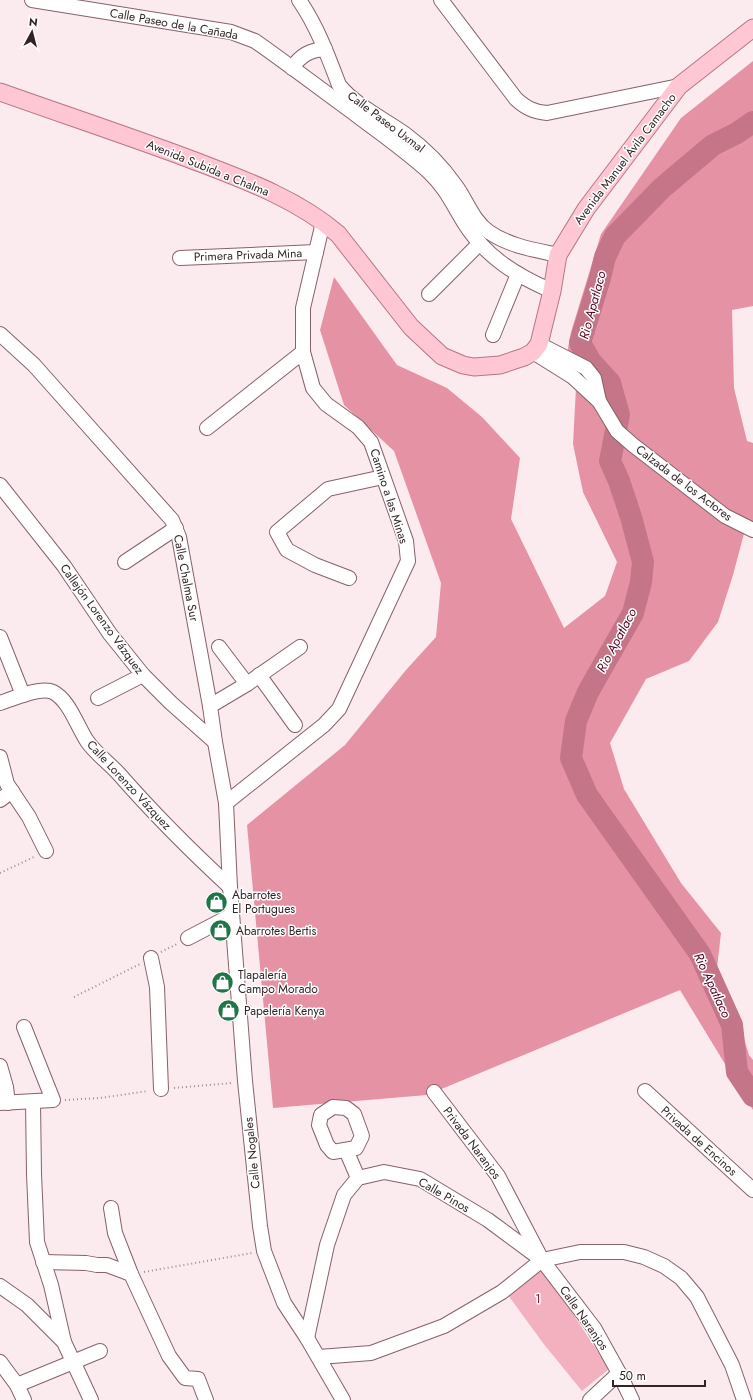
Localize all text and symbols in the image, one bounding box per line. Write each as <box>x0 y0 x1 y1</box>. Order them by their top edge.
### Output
street label: Calle Paseo de la Cañada <box>108 4 240 44</box>
north arrow <box>12 12 52 52</box>
text: N <box>28 14 39 31</box>
street label: Calle Paseo Uxmal <box>343 87 429 157</box>
street label: Avenida Manuel Ávila Camacho <box>570 89 681 228</box>
street label: Avenida Subida a Chalma <box>144 135 272 201</box>
street label: Primera Privada Mina <box>194 244 303 266</box>
water label: Rio Apatlaco <box>574 269 611 341</box>
street label: Calzada de los Actores <box>632 441 736 525</box>
street label: Camino a las Minas <box>365 446 413 546</box>
street label: Calle Chalma Sur <box>169 533 203 624</box>
street label: Callejón Lorenzo Vázquez <box>56 560 149 678</box>
water label: Rio Apatlaco <box>592 605 641 676</box>
street label: Calle Lorenzo Vázquez <box>83 736 176 834</box>
place label: Abarrotes El Portugues <box>232 886 295 918</box>
shop icon: Abarrotes El Portugues <box>203 889 229 915</box>
shop icon: Abarrotes Bertis <box>208 918 234 944</box>
place label: Abarrotes Bertis <box>236 922 317 940</box>
water label: Rio Apatlaco <box>689 950 736 1021</box>
place label: Tlapalería Campo Morado <box>238 966 318 998</box>
shop icon: Tlapalería Campo Morado <box>209 969 235 995</box>
shop icon: Papelería Kenya <box>215 998 241 1024</box>
place label: Papelería Kenya <box>244 1002 325 1020</box>
street label: Privada de Encinos <box>657 1102 741 1180</box>
street label: Privada Naranjos <box>439 1103 505 1183</box>
street label: Calle Nogales <box>239 1116 265 1190</box>
street label: Calle Pinos <box>415 1173 473 1217</box>
street label: Calle Naranjos <box>555 1282 613 1354</box>
park label: 1 <box>535 1290 541 1308</box>
scale bar <box>613 1362 705 1388</box>
text: 50 m <box>619 1367 646 1385</box>

